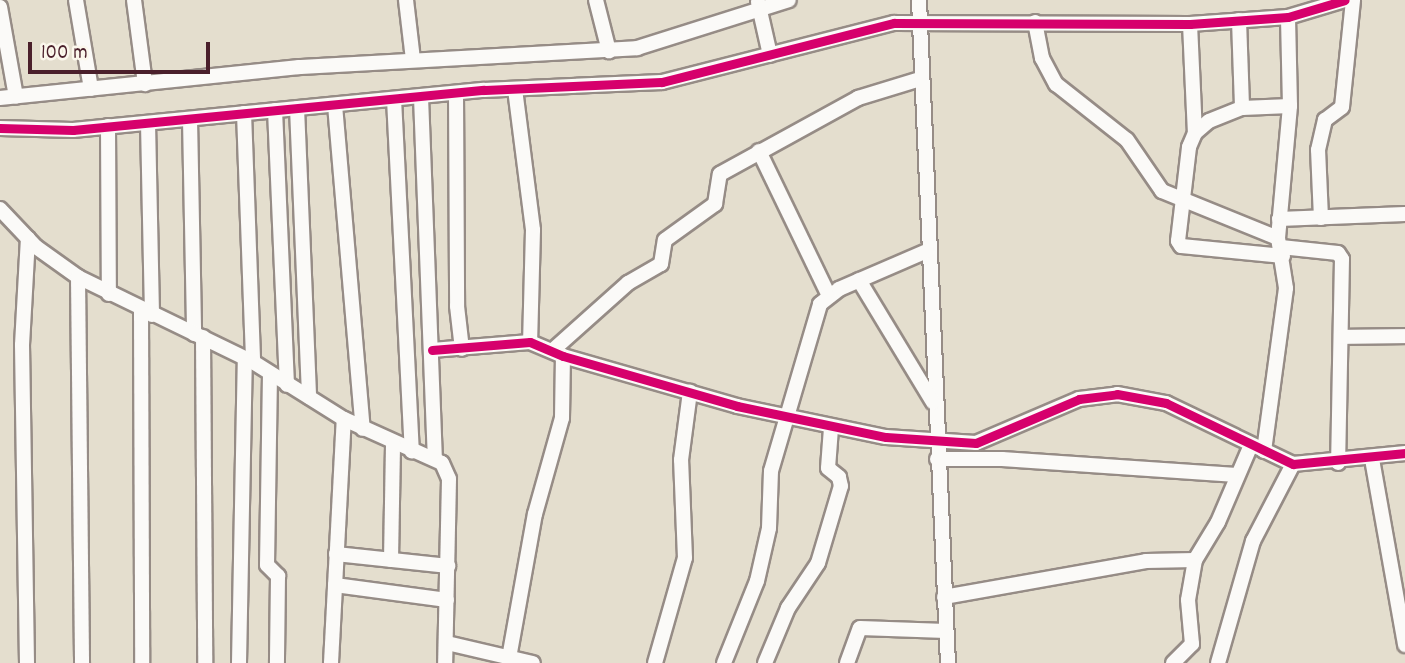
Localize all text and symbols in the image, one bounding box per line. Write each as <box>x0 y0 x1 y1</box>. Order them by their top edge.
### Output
scale bar <box>32 28 214 72</box>
text: 100 m <box>41 39 88 69</box>

